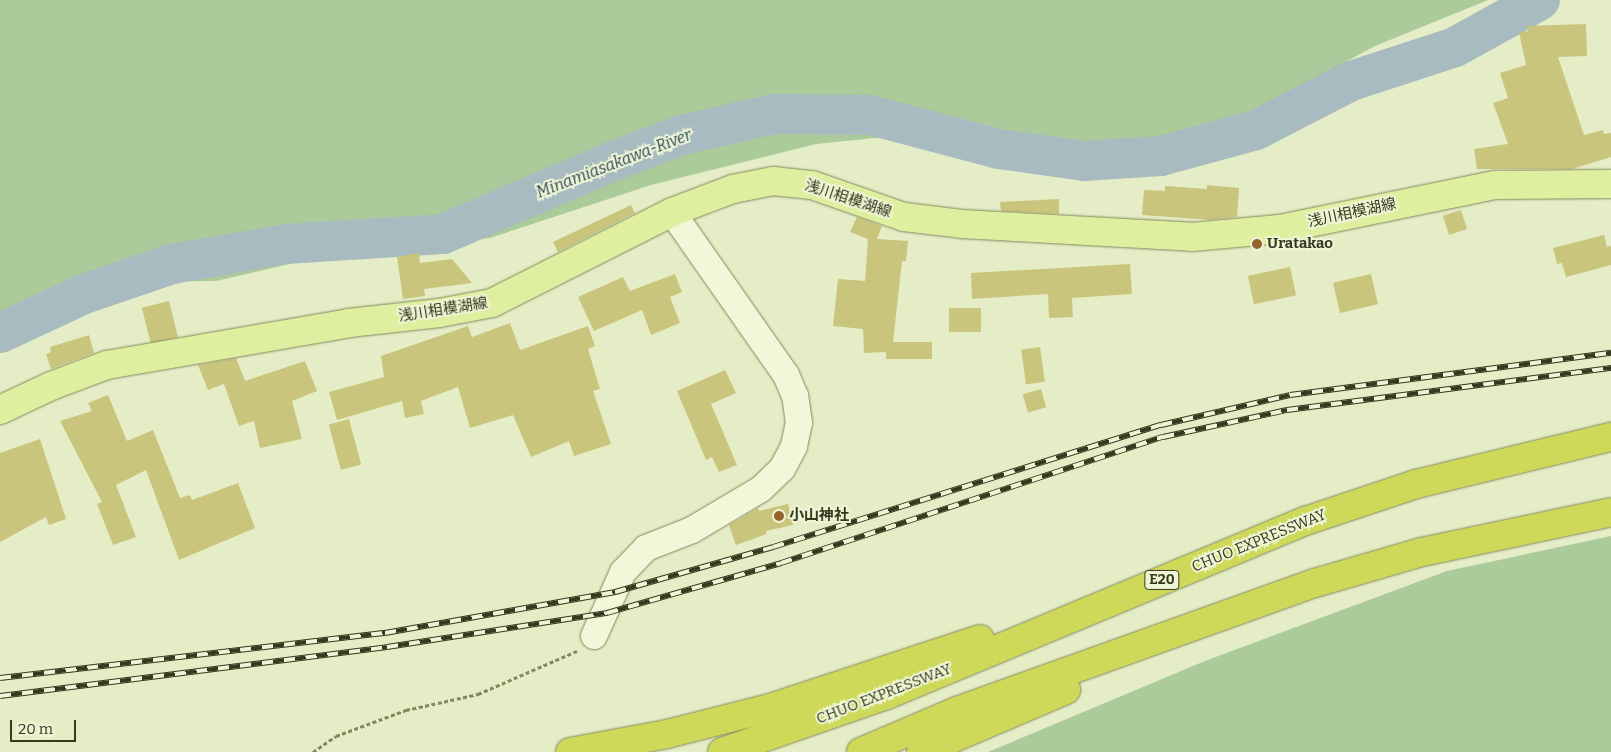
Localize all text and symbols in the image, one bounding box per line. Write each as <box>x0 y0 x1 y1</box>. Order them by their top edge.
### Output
water label: Minamiasakawa-River <box>534 126 694 202</box>
street label: 浅川相模湖線 <box>802 177 894 221</box>
street label: 浅川相模湖線 <box>1306 195 1398 231</box>
place label: Uratakao <box>1267 235 1333 253</box>
marker: Uratakao <box>1251 238 1263 250</box>
street label: 浅川相模湖線 <box>397 294 489 326</box>
street label: CHUO EXPRESSWAY <box>1189 506 1329 576</box>
place label: 小山神社 <box>789 507 849 525</box>
marker: 小山神社 <box>773 510 785 522</box>
road number: E20 <box>1143 568 1181 592</box>
street label: CHUO EXPRESSWAY <box>814 660 954 728</box>
scale bar <box>12 710 79 742</box>
text: 20 m <box>18 720 53 738</box>

